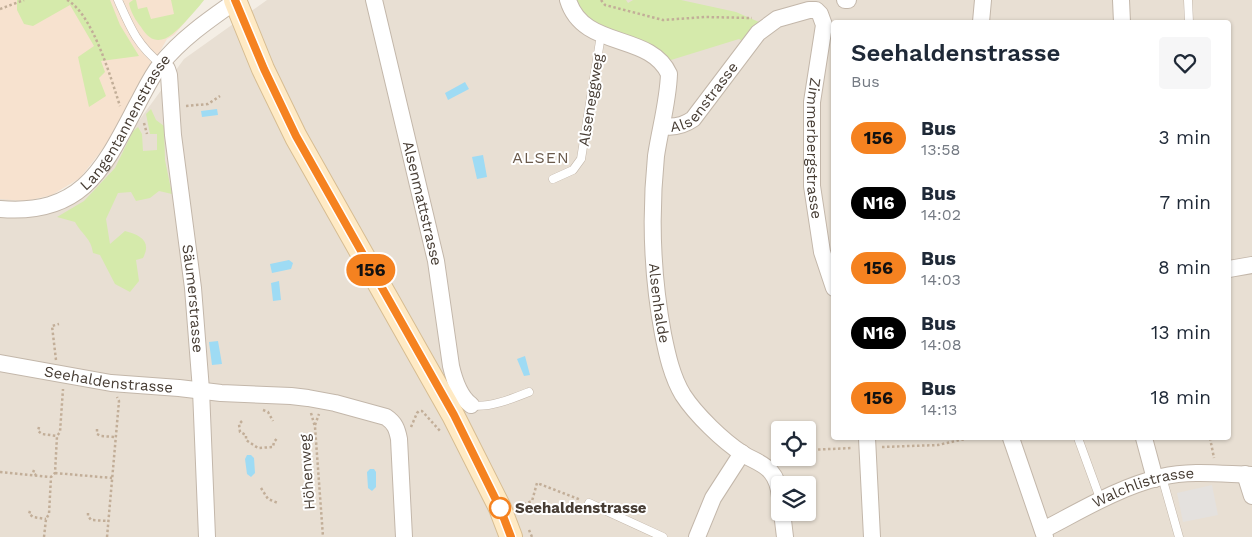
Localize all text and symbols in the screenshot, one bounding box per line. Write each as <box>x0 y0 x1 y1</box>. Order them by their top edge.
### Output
button: heart <box>1159 37 1211 89</box>
text: Seehaldenstrasse <box>851 39 1060 67</box>
street label: Langentannenstrasse <box>76 51 174 194</box>
street label: Alseneggweg <box>575 52 607 148</box>
street label: Alsenstrasse <box>669 58 742 136</box>
text: Bus <box>851 72 880 91</box>
street label: Zimmerbergstrasse <box>803 76 826 220</box>
text: Bus <box>921 117 956 140</box>
text: 3 min <box>1159 126 1211 149</box>
text: 156 <box>864 127 893 148</box>
street label: Alsenmattstrasse <box>399 139 446 267</box>
text: 13:58 <box>921 140 960 159</box>
district label: ALSEN <box>512 148 570 167</box>
text: Bus <box>921 182 956 205</box>
text: 7 min <box>1160 191 1211 214</box>
text: N16 <box>862 192 895 213</box>
text: 14:02 <box>921 205 961 224</box>
street label: Säumerstrasse <box>178 243 207 353</box>
text: Bus <box>921 247 956 270</box>
line badge: 156 <box>342 254 400 286</box>
text: 8 min <box>1158 256 1211 279</box>
text: 156 <box>864 257 893 278</box>
text: 156 <box>356 259 386 280</box>
street label: Alsenhalde <box>645 262 674 345</box>
text: 14:03 <box>921 270 961 289</box>
text: Bus <box>921 312 956 335</box>
text: 13 min <box>1151 321 1211 344</box>
text: N16 <box>862 322 895 343</box>
text: 14:08 <box>921 335 962 354</box>
street label: Seehaldenstrasse <box>43 362 174 397</box>
text: Bus <box>921 377 956 400</box>
text: 18 min <box>1150 386 1211 409</box>
text: 156 <box>864 387 893 408</box>
text: 14:13 <box>921 400 957 419</box>
map controls <box>771 421 816 521</box>
button: locate <box>771 421 816 466</box>
street label: Höhenweg <box>295 433 319 511</box>
street label: Walchlistrasse <box>1089 464 1195 512</box>
button: layers <box>771 476 816 521</box>
marker: Seehaldenstrasse <box>489 497 511 519</box>
place label: Seehaldenstrasse <box>515 499 647 517</box>

